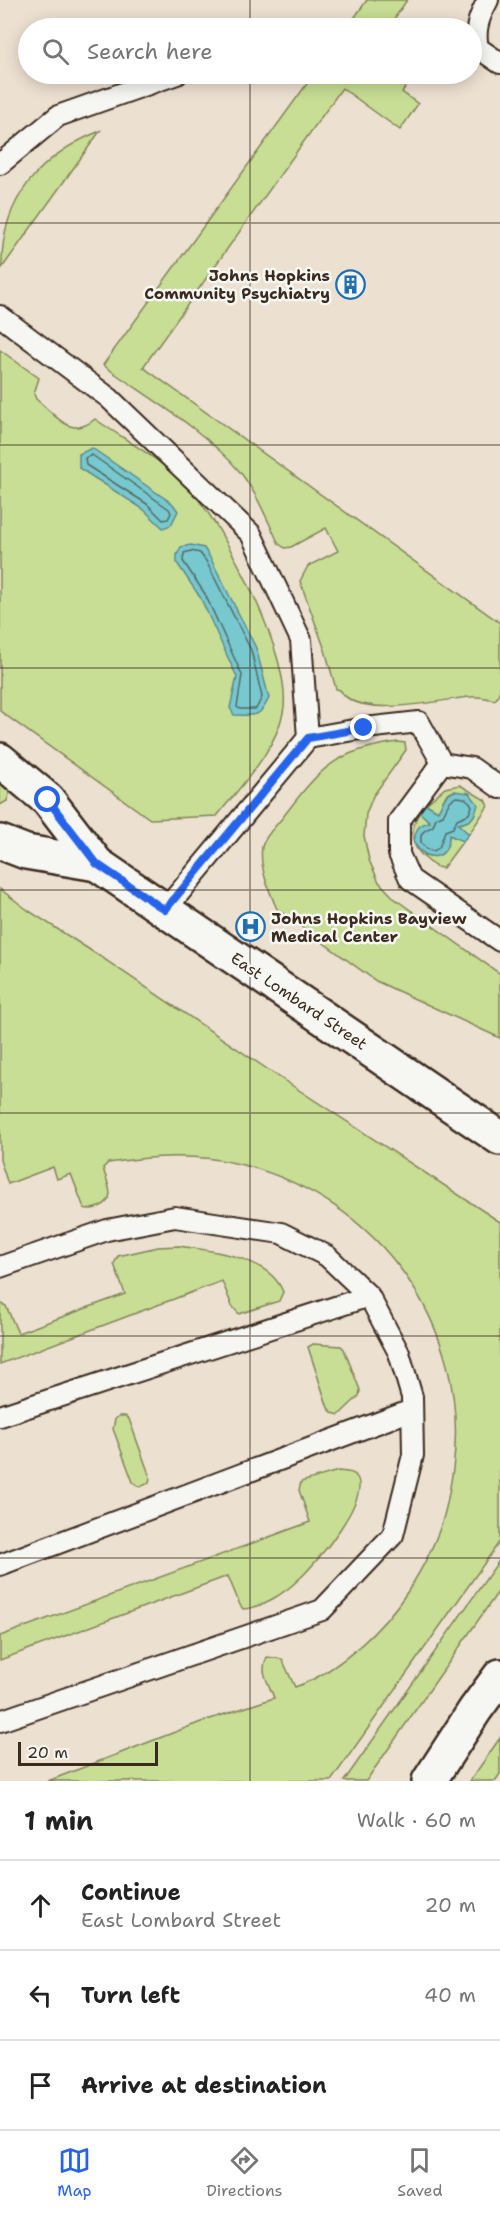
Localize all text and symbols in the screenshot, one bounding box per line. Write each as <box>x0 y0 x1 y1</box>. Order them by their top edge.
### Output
search box <box>18 18 482 84</box>
icon: search <box>39 35 72 68</box>
text: Search here <box>87 37 213 66</box>
place label: Johns Hopkins Community Psychiatry <box>144 265 330 304</box>
building icon: Johns Hopkins Community Psychiatry <box>335 268 367 300</box>
route end <box>350 714 376 740</box>
route start <box>34 786 60 812</box>
place label: Johns Hopkins Bayview Medical Center <box>271 908 467 947</box>
hospital icon: Johns Hopkins Bayview Medical Center <box>234 911 266 943</box>
street label: East Lombard Street <box>227 948 371 1054</box>
scale bar <box>18 1739 158 1766</box>
text: 20 m <box>27 1742 68 1763</box>
text: 1 min <box>24 1803 93 1838</box>
text: Walk · 60 m <box>357 1807 476 1833</box>
text: Continue <box>81 1878 181 1907</box>
icon: ahead <box>24 1889 57 1922</box>
text: 20 m <box>425 1892 476 1918</box>
text: East Lombard Street <box>81 1907 281 1933</box>
icon: left <box>24 1979 57 2012</box>
text: Turn left <box>81 1981 180 2010</box>
text: 40 m <box>424 1982 476 2008</box>
icon: arrive <box>24 2069 57 2102</box>
text: Arrive at destination <box>81 2071 327 2100</box>
tab: Map <box>57 2144 92 2201</box>
tab: Directions <box>206 2144 283 2201</box>
tab: Saved <box>397 2144 443 2201</box>

